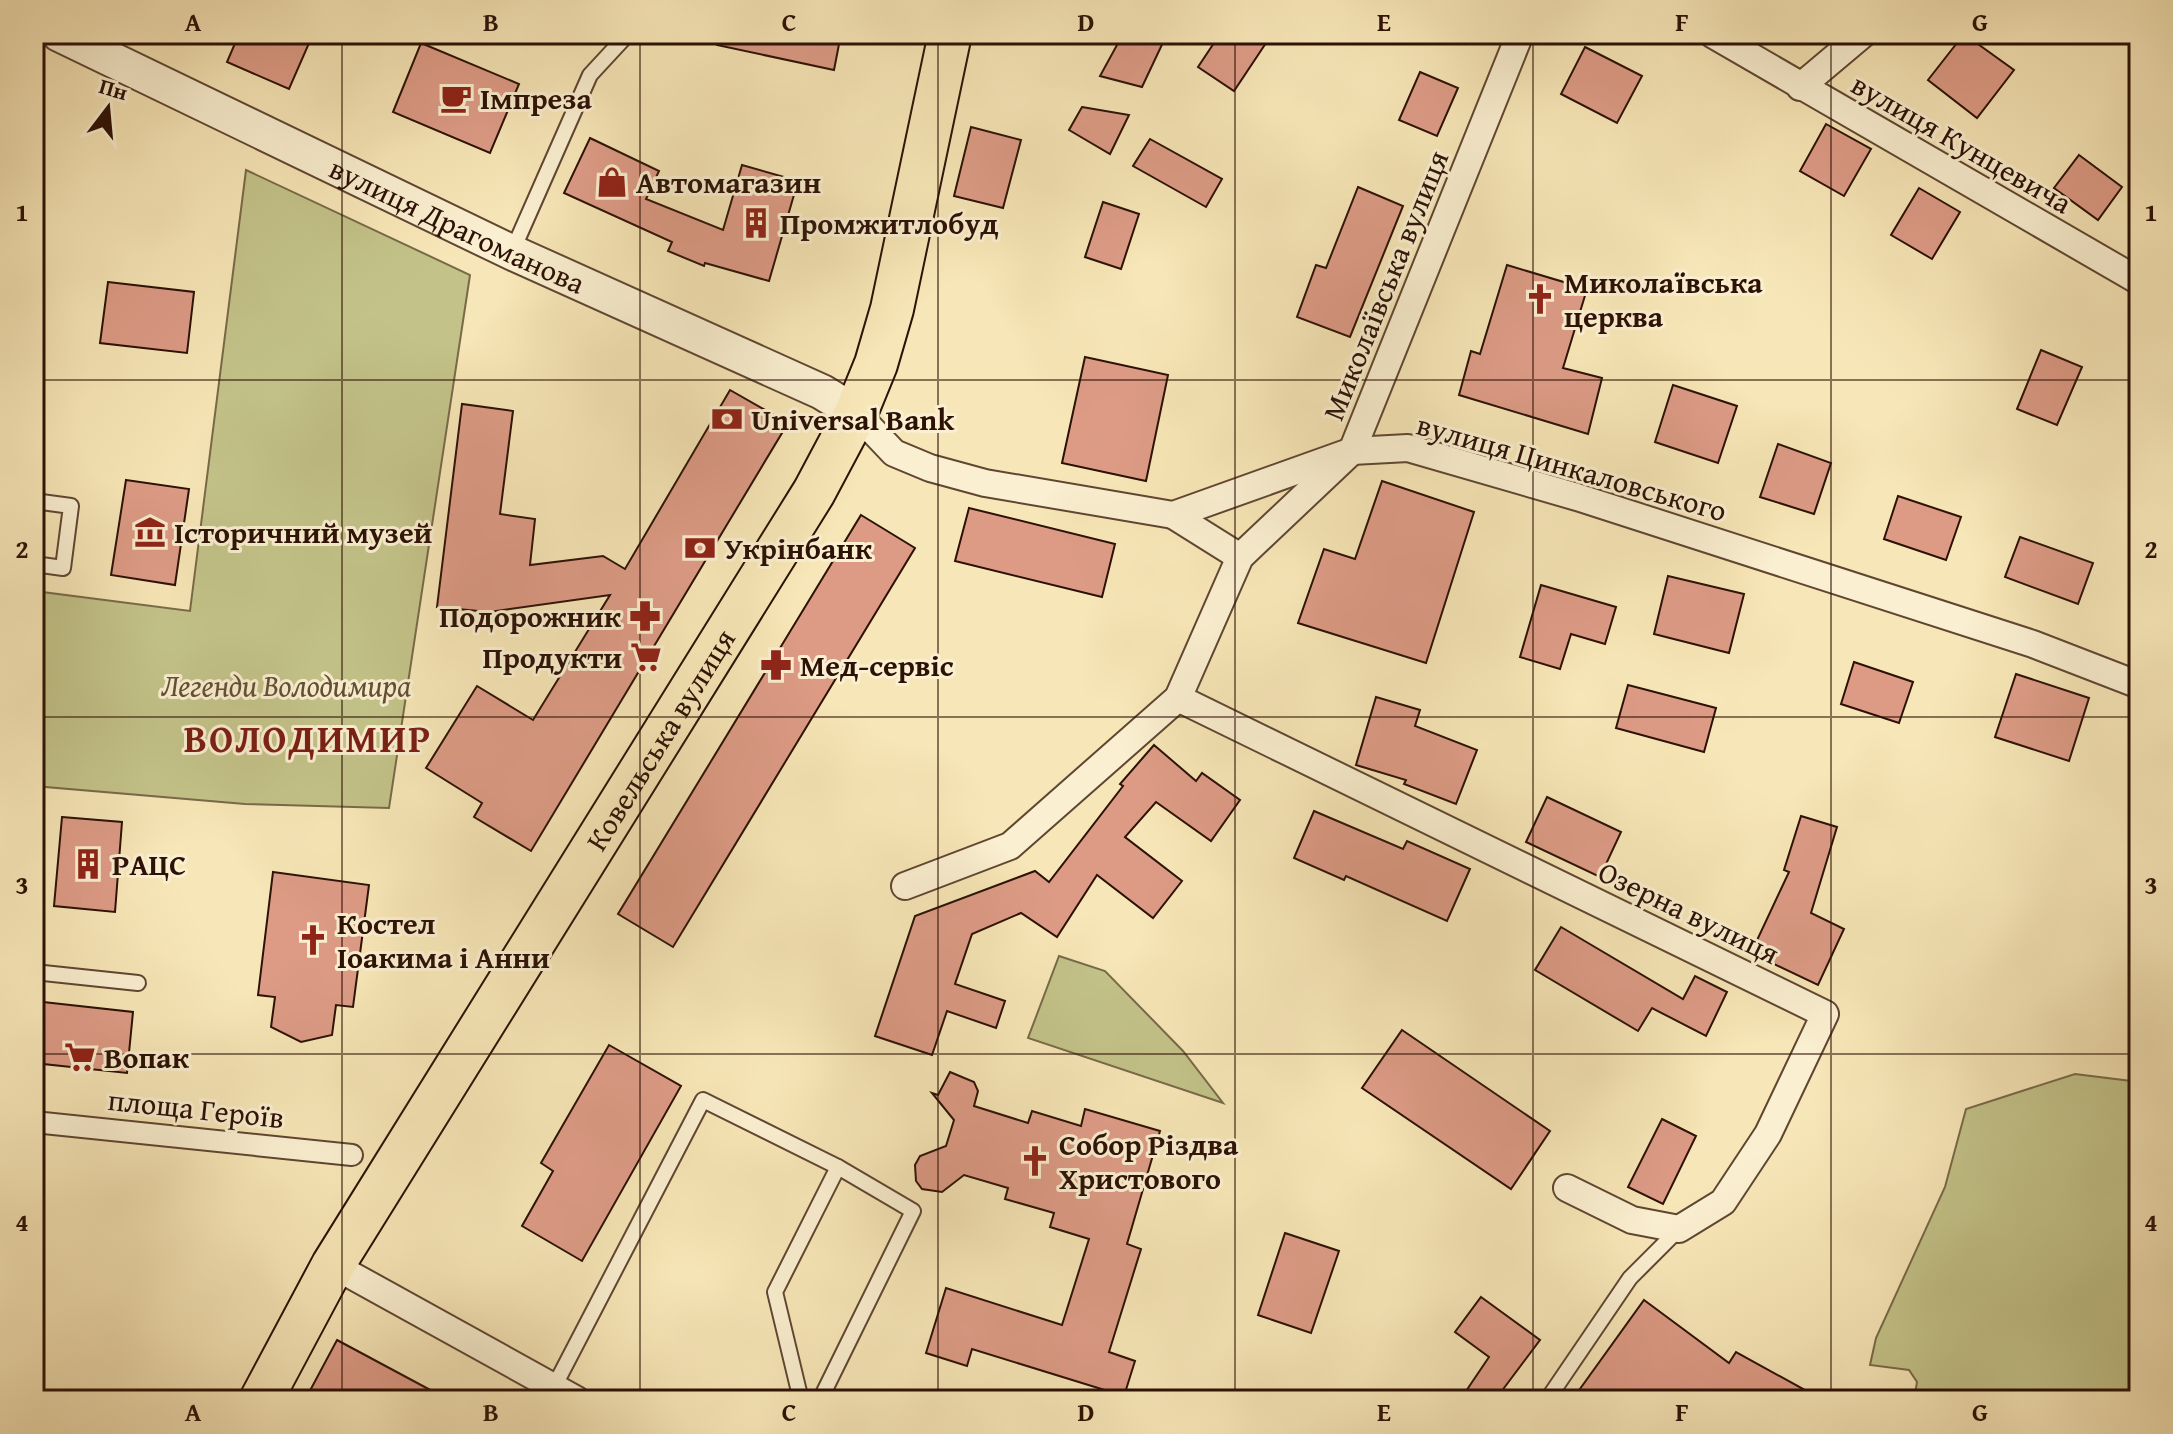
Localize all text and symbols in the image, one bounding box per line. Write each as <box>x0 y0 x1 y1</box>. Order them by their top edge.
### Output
text: A <box>185 2 202 41</box>
text: B <box>483 2 499 41</box>
text: C <box>782 2 796 41</box>
text: D <box>1078 2 1094 41</box>
text: E <box>1377 2 1391 41</box>
text: F <box>1675 2 1689 41</box>
text: G <box>1972 2 1988 41</box>
street label: вулиця Кунцевича <box>1844 62 2081 224</box>
north arrow <box>68 68 148 148</box>
text: Пн <box>96 69 132 108</box>
place label: Імпреза <box>480 76 593 120</box>
cafe icon: Імпреза <box>439 81 473 115</box>
street label: Миколаївська вулиця <box>1311 143 1459 427</box>
street label: вулиця Драгоманова <box>322 146 593 305</box>
place label: Автомагазин <box>636 160 821 204</box>
shop icon: Автомагазин <box>595 165 629 199</box>
text: 1 <box>15 192 29 231</box>
text: 1 <box>2144 192 2158 231</box>
place label: Промжитлобуд <box>780 201 999 245</box>
building icon: Промжитлобуд <box>739 206 773 240</box>
place label: Миколаївська церква <box>1564 260 1763 338</box>
church icon: Миколаївська церква <box>1523 282 1557 316</box>
place label: Universal Bank <box>751 397 955 441</box>
bank icon: Universal Bank <box>710 402 744 436</box>
street label: вулиця Цинкаловського <box>1412 402 1732 532</box>
place label: Історичний музей <box>174 510 433 554</box>
museum icon: Історичний музей <box>133 515 167 549</box>
place label: Укрінбанк <box>724 526 873 570</box>
text: 2 <box>15 529 29 568</box>
text: 2 <box>2144 529 2158 568</box>
bank icon: Укрінбанк <box>683 531 717 565</box>
place label: Подорожник <box>439 594 622 638</box>
pharmacy icon: Подорожник <box>628 599 662 633</box>
street label: Ковельська вулиця <box>574 620 746 859</box>
place label: Продукти <box>482 635 622 679</box>
supermarket icon: Продукти <box>629 640 663 674</box>
place label: Мед-сервіс <box>800 643 954 687</box>
pharmacy icon: Мед-сервіс <box>759 648 793 682</box>
park label: Легенди Володимира <box>161 663 411 707</box>
district label: ВОЛОДИМИР <box>184 710 432 766</box>
place label: РАЦС <box>112 842 186 886</box>
building icon: РАЦС <box>71 847 105 881</box>
street label: Озерна вулиця <box>1591 849 1787 975</box>
text: 3 <box>15 865 29 904</box>
text: 3 <box>2144 865 2158 904</box>
place label: Костел Іоакима і Анни <box>337 901 550 979</box>
church icon: Костел Іоакима і Анни <box>296 923 330 957</box>
place label: Вопак <box>104 1035 190 1079</box>
supermarket icon: Вопак <box>63 1040 97 1074</box>
street label: площа Героїв <box>106 1077 286 1139</box>
place label: Собор Різдва Христового <box>1059 1122 1239 1200</box>
church icon: Собор Різдва Христового <box>1018 1144 1052 1178</box>
text: 4 <box>15 1202 29 1241</box>
text: 4 <box>2144 1202 2158 1241</box>
text: A <box>185 1392 202 1431</box>
text: B <box>483 1392 499 1431</box>
text: C <box>782 1392 796 1431</box>
text: D <box>1078 1392 1094 1431</box>
text: E <box>1377 1392 1391 1431</box>
text: F <box>1675 1392 1689 1431</box>
text: G <box>1972 1392 1988 1431</box>

